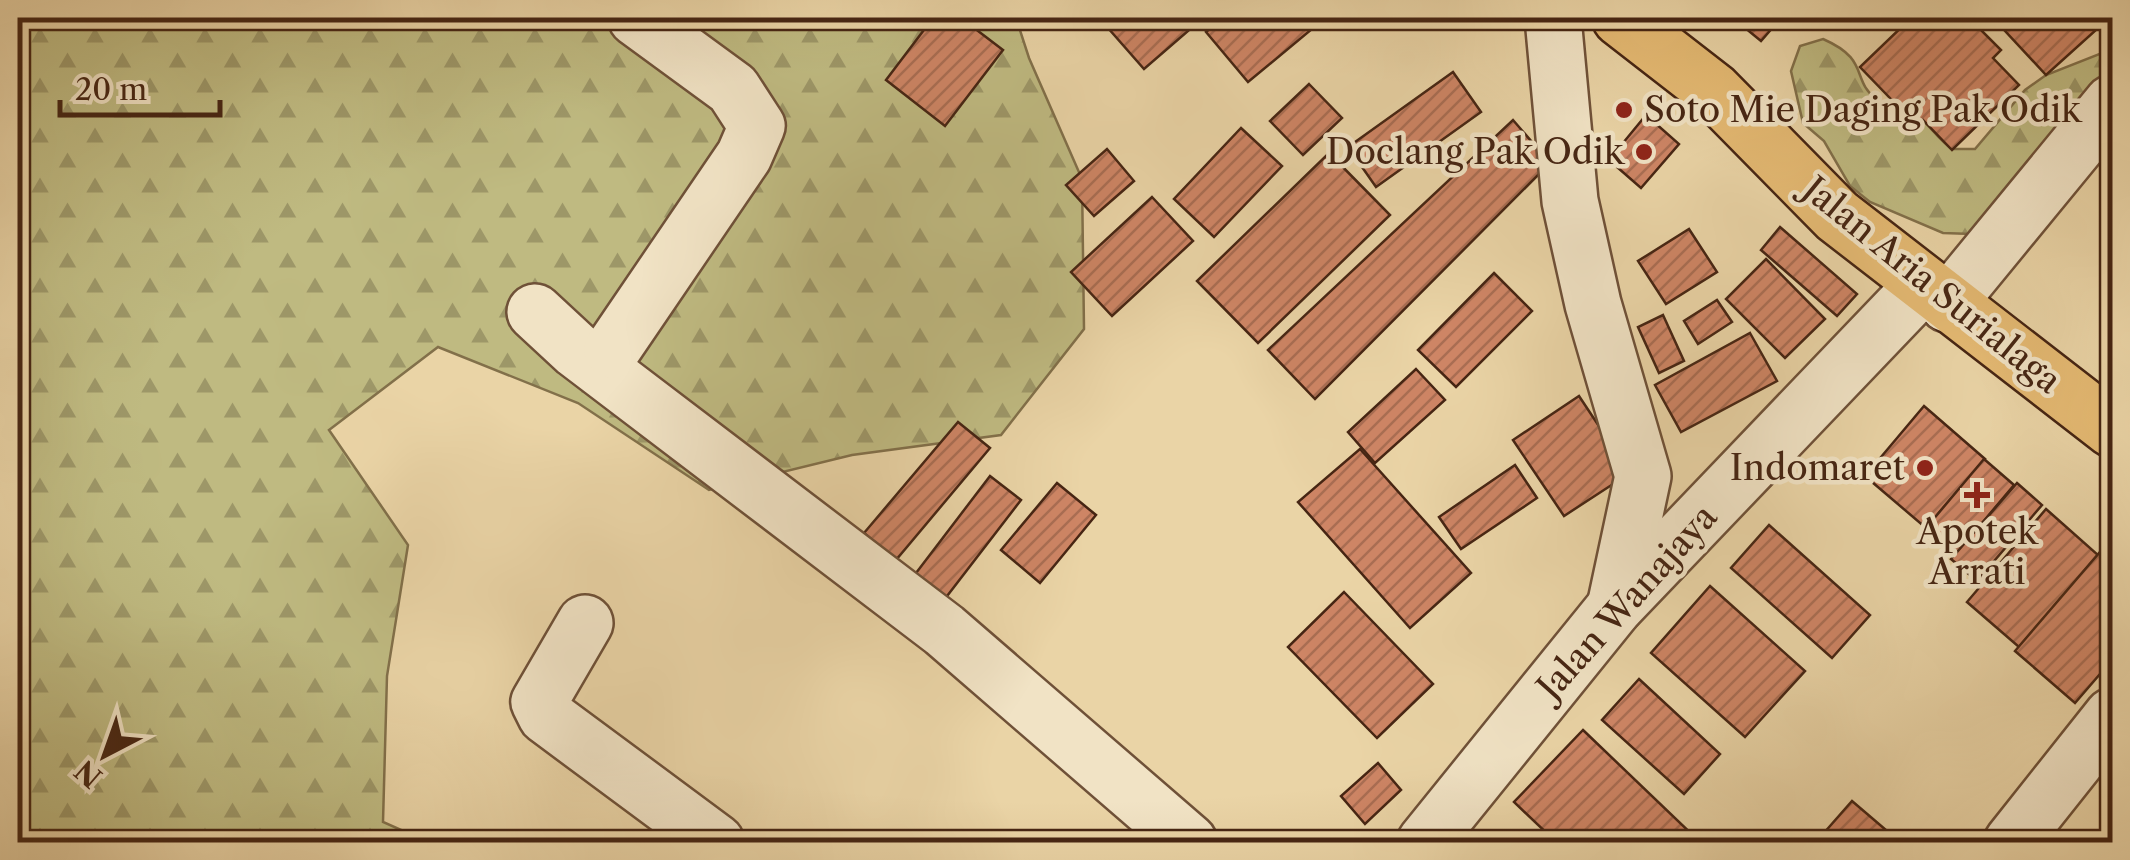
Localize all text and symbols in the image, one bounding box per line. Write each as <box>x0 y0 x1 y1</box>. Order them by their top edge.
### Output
scale bar <box>60 55 220 117</box>
text: 20 m <box>75 71 147 108</box>
place label: Soto Mie Daging Pak Odik <box>1644 88 2083 131</box>
marker: Soto Mie Daging Pak Odik <box>1613 99 1635 121</box>
place label: Doclang Pak Odik <box>1326 130 1626 173</box>
marker: Doclang Pak Odik <box>1633 141 1655 163</box>
street label: Jalan Aria Surialaga <box>1791 164 2071 402</box>
place label: Indomaret <box>1730 446 1906 489</box>
marker: Indomaret <box>1914 457 1936 479</box>
marker: Apotek Arrati <box>1966 484 1988 506</box>
street label: Jalan Wanajaya <box>1524 495 1726 712</box>
place label: Apotek Arrati <box>1915 510 2039 593</box>
north arrow <box>55 705 155 805</box>
text: N <box>68 753 109 795</box>

